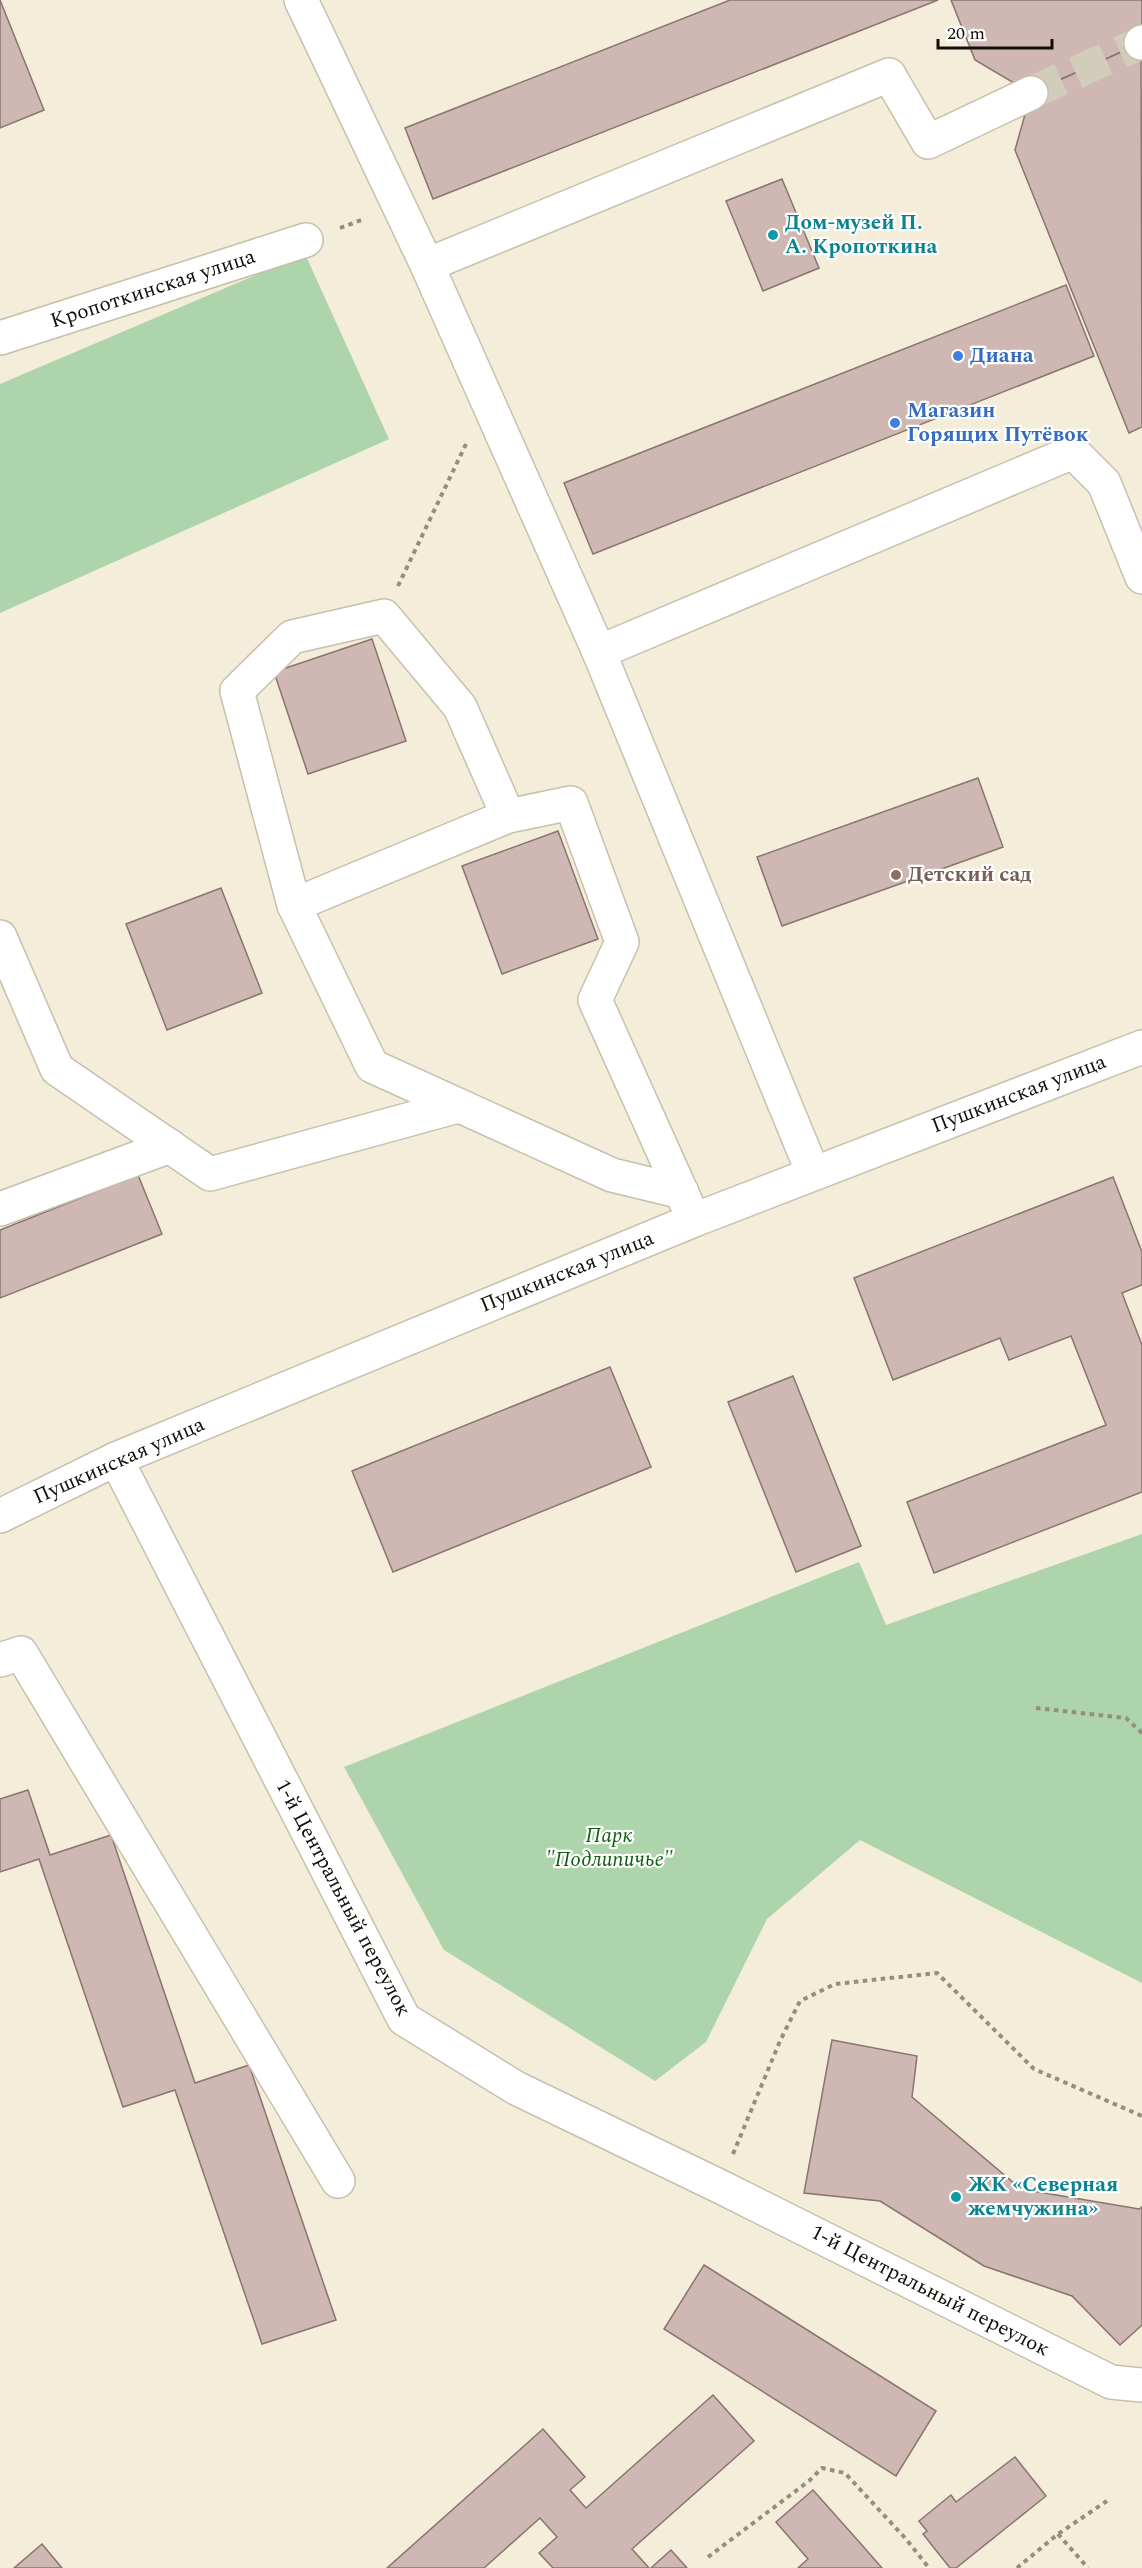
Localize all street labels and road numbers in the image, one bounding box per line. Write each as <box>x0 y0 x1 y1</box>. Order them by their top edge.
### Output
street label: Кропоткинская улица <box>46 241 260 337</box>
street label: Пушкинская улица <box>927 1046 1112 1142</box>
street label: Пушкинская улица <box>475 1222 659 1321</box>
street label: Пушкинская улица <box>28 1408 211 1513</box>
street label: 1-й Центральный переулок <box>267 1774 419 2023</box>
street label: 1-й Центральный переулок <box>805 2217 1055 2365</box>

